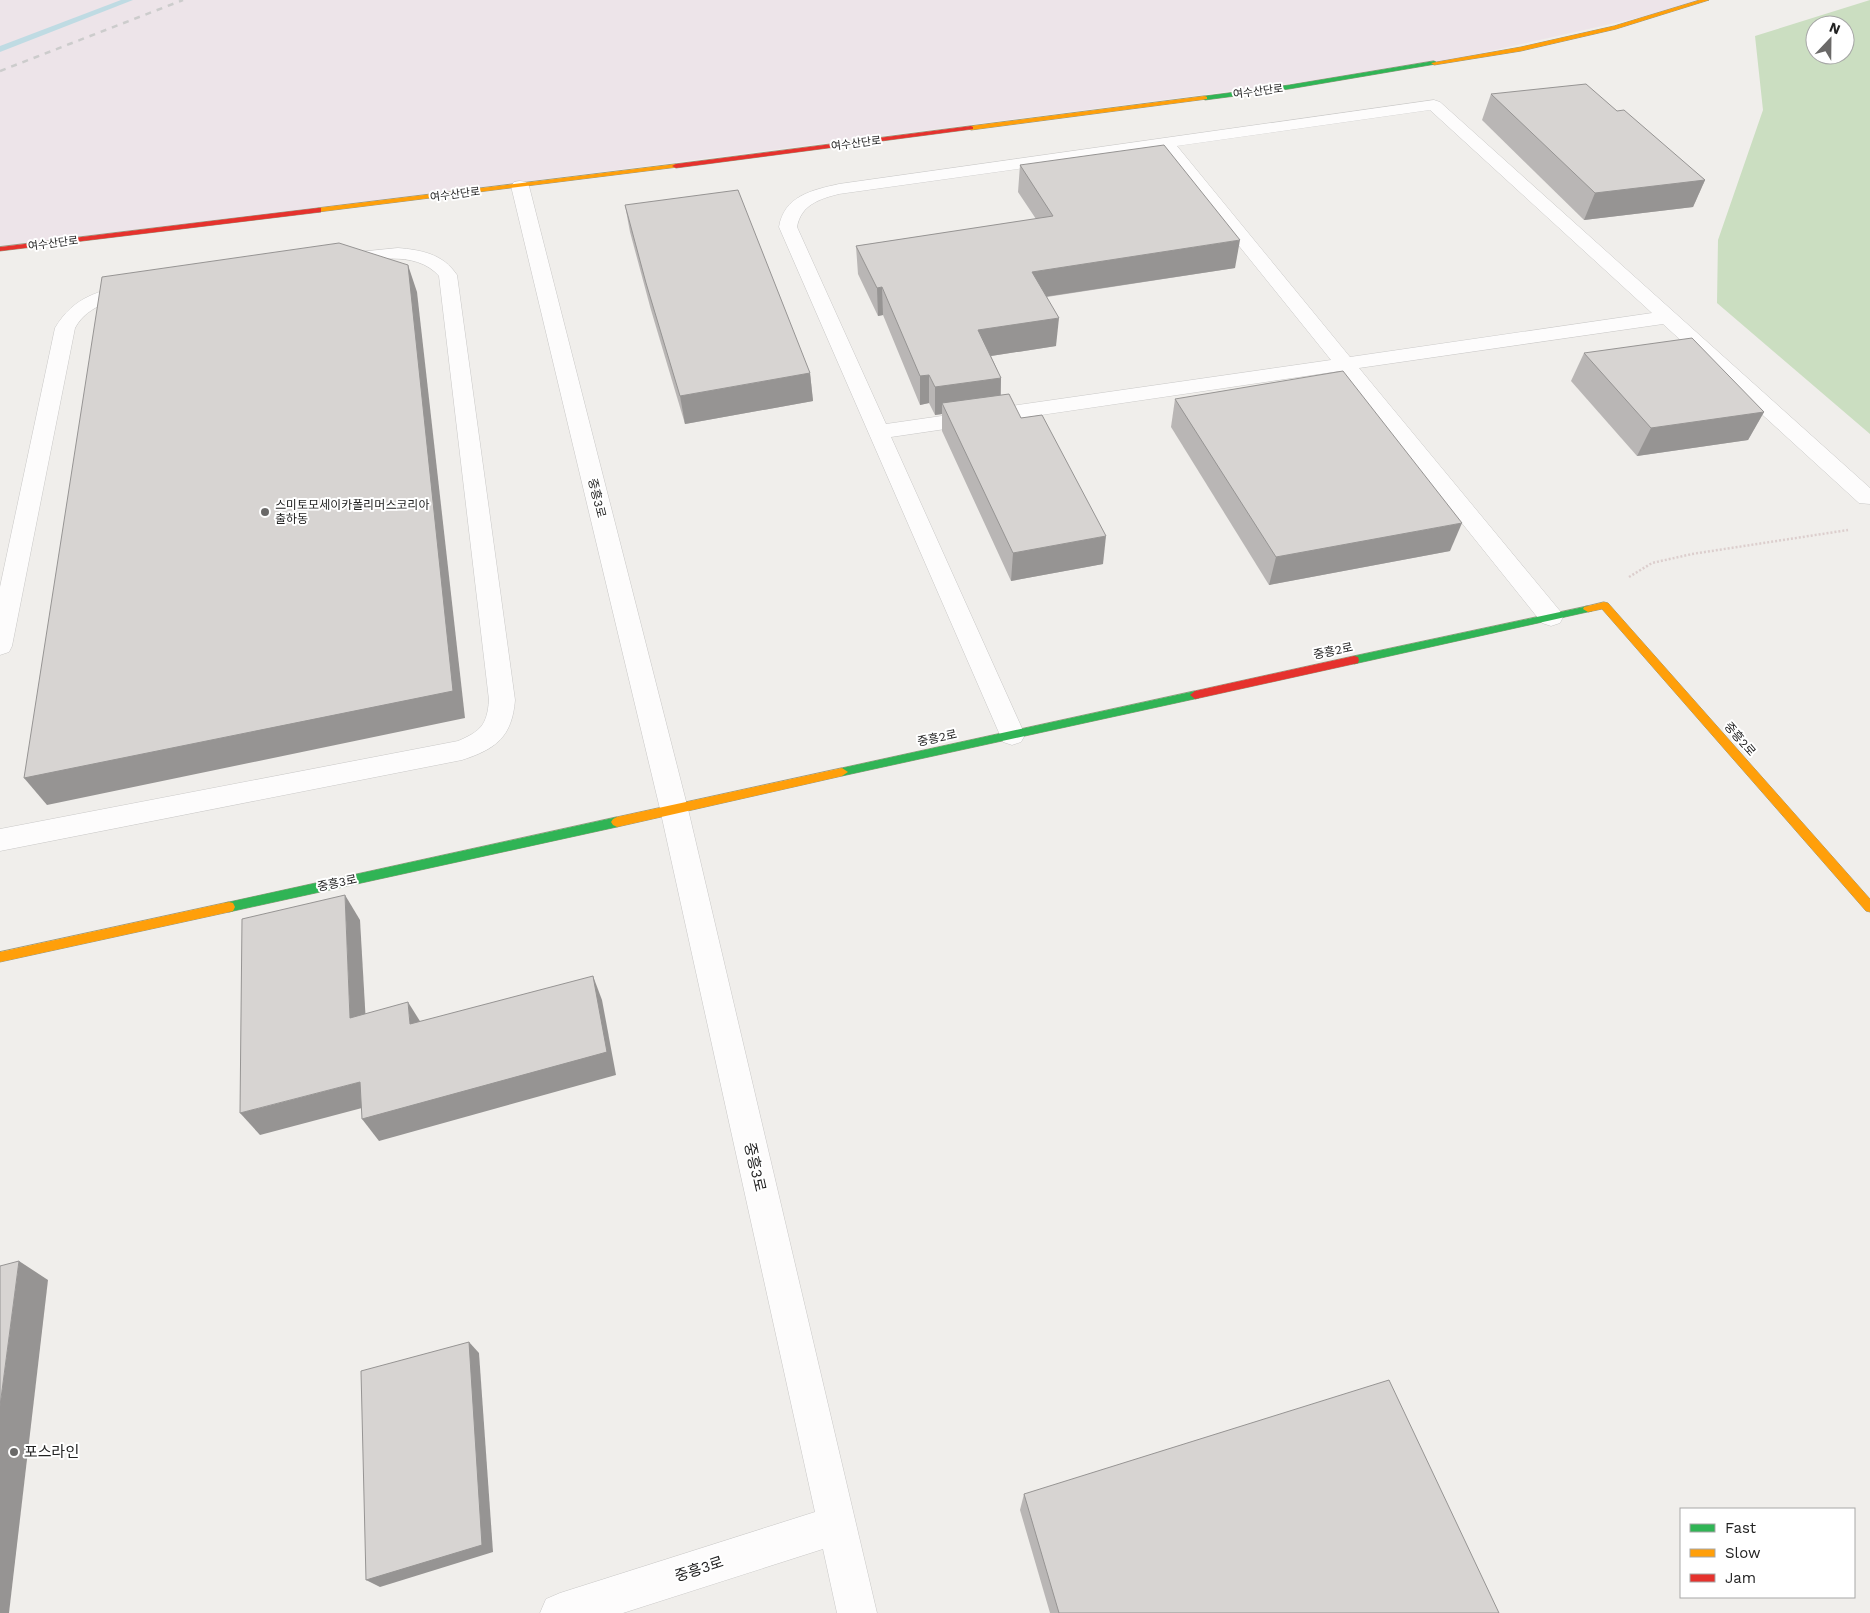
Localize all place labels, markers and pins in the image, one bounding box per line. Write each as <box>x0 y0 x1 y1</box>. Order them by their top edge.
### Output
place label: 스미토모세이카폴리머스코리아 출하동 <box>275 498 430 526</box>
marker: 스미토모세이카폴리머스코리아 출하동 <box>259 506 271 518</box>
place label: 포스라인 <box>24 1443 79 1461</box>
marker: 포스라인 <box>8 1446 20 1458</box>

